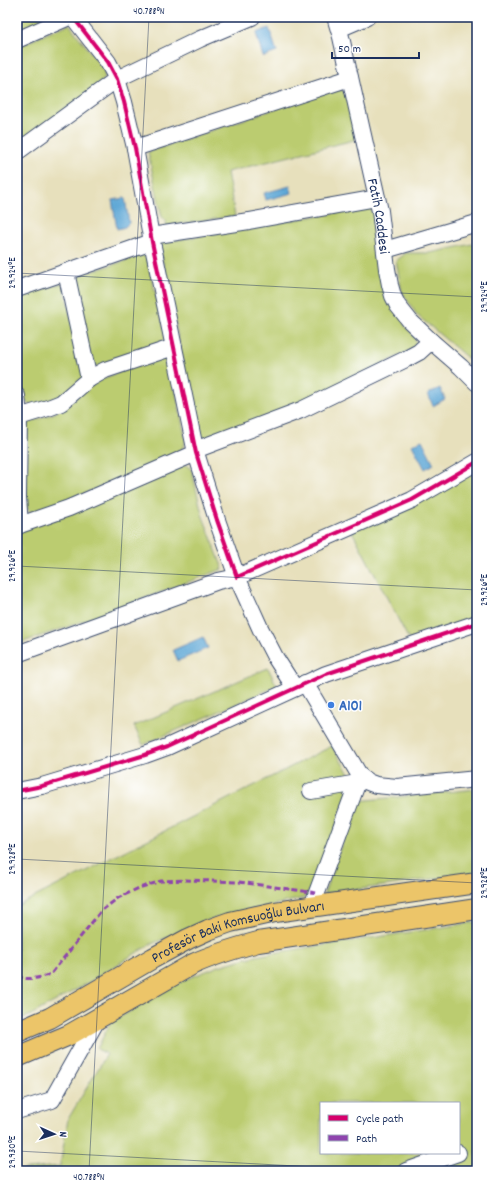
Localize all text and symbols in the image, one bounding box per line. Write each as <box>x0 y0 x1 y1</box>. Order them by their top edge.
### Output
text: 40.788°N <box>133 5 165 19</box>
scale bar <box>332 34 419 60</box>
text: 50 m <box>338 41 361 58</box>
street label: Fatih Caddesi <box>360 176 394 256</box>
text: 29.924°E <box>6 257 20 289</box>
text: 29.924°E <box>478 281 492 313</box>
text: 29.926°E <box>6 549 20 582</box>
text: 29.926°E <box>478 573 492 606</box>
place label: A101 <box>339 696 362 718</box>
marker: A101 <box>326 700 336 710</box>
text: 29.928°E <box>6 843 20 875</box>
text: 29.928°E <box>478 867 492 899</box>
street label: Profesör Baki Komsuoğlu Bulvarı <box>148 896 326 970</box>
legend <box>320 1102 460 1154</box>
text: Cycle path <box>356 1111 404 1128</box>
north arrow <box>34 1114 74 1154</box>
text: N <box>54 1131 70 1138</box>
text: Path <box>356 1131 377 1148</box>
text: 29.930°E <box>6 1135 20 1168</box>
text: 40.788°N <box>73 1171 105 1185</box>

